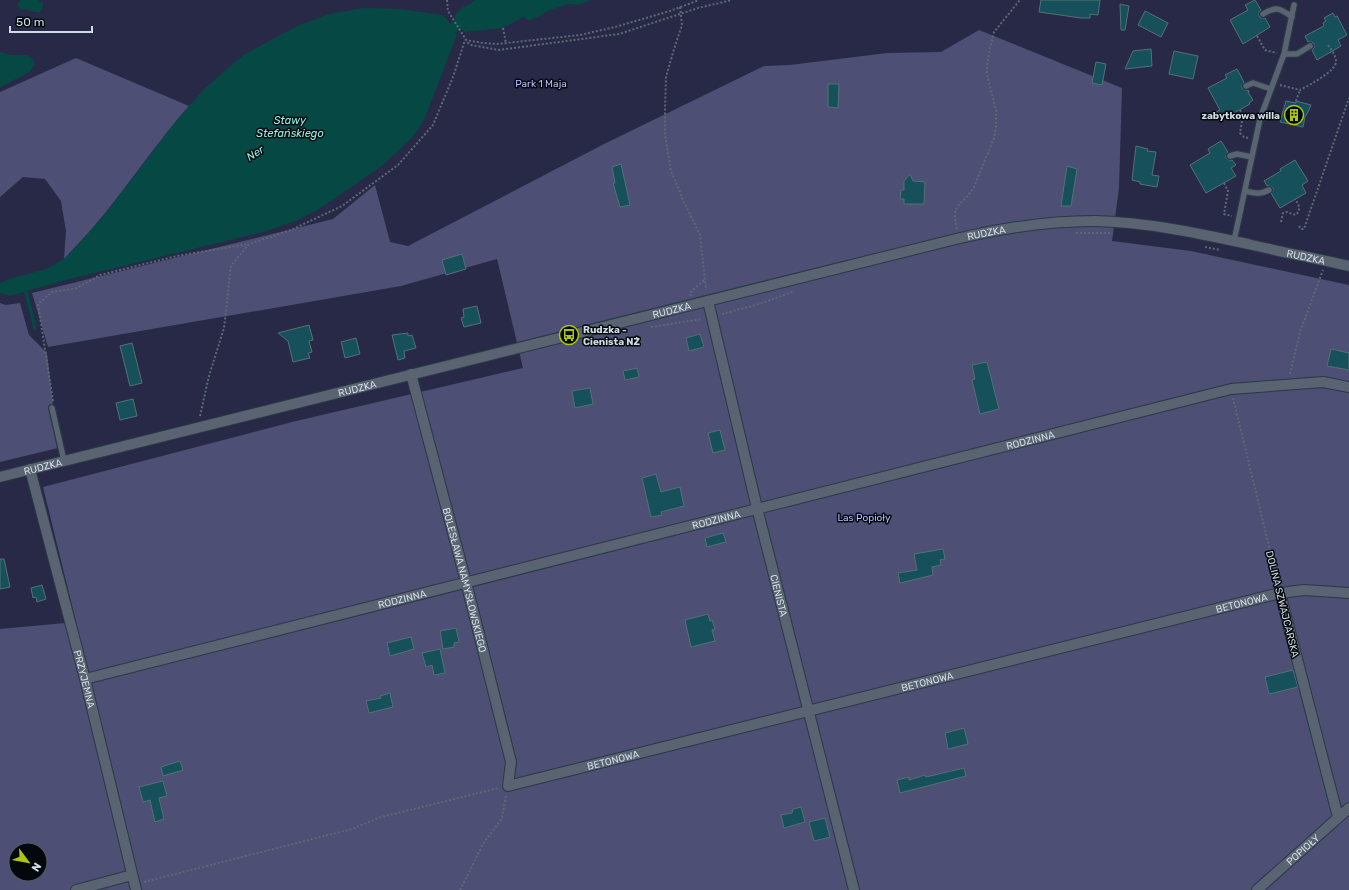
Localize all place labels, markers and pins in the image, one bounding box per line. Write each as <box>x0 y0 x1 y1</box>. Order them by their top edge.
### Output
building icon: zabytkowa willa <box>1283 104 1305 126</box>
place label: zabytkowa willa <box>1201 110 1280 122</box>
bus stop icon: Rudzka - Cienista NŻ <box>558 324 580 346</box>
place label: Rudzka - Cienista NŻ <box>583 324 641 348</box>

